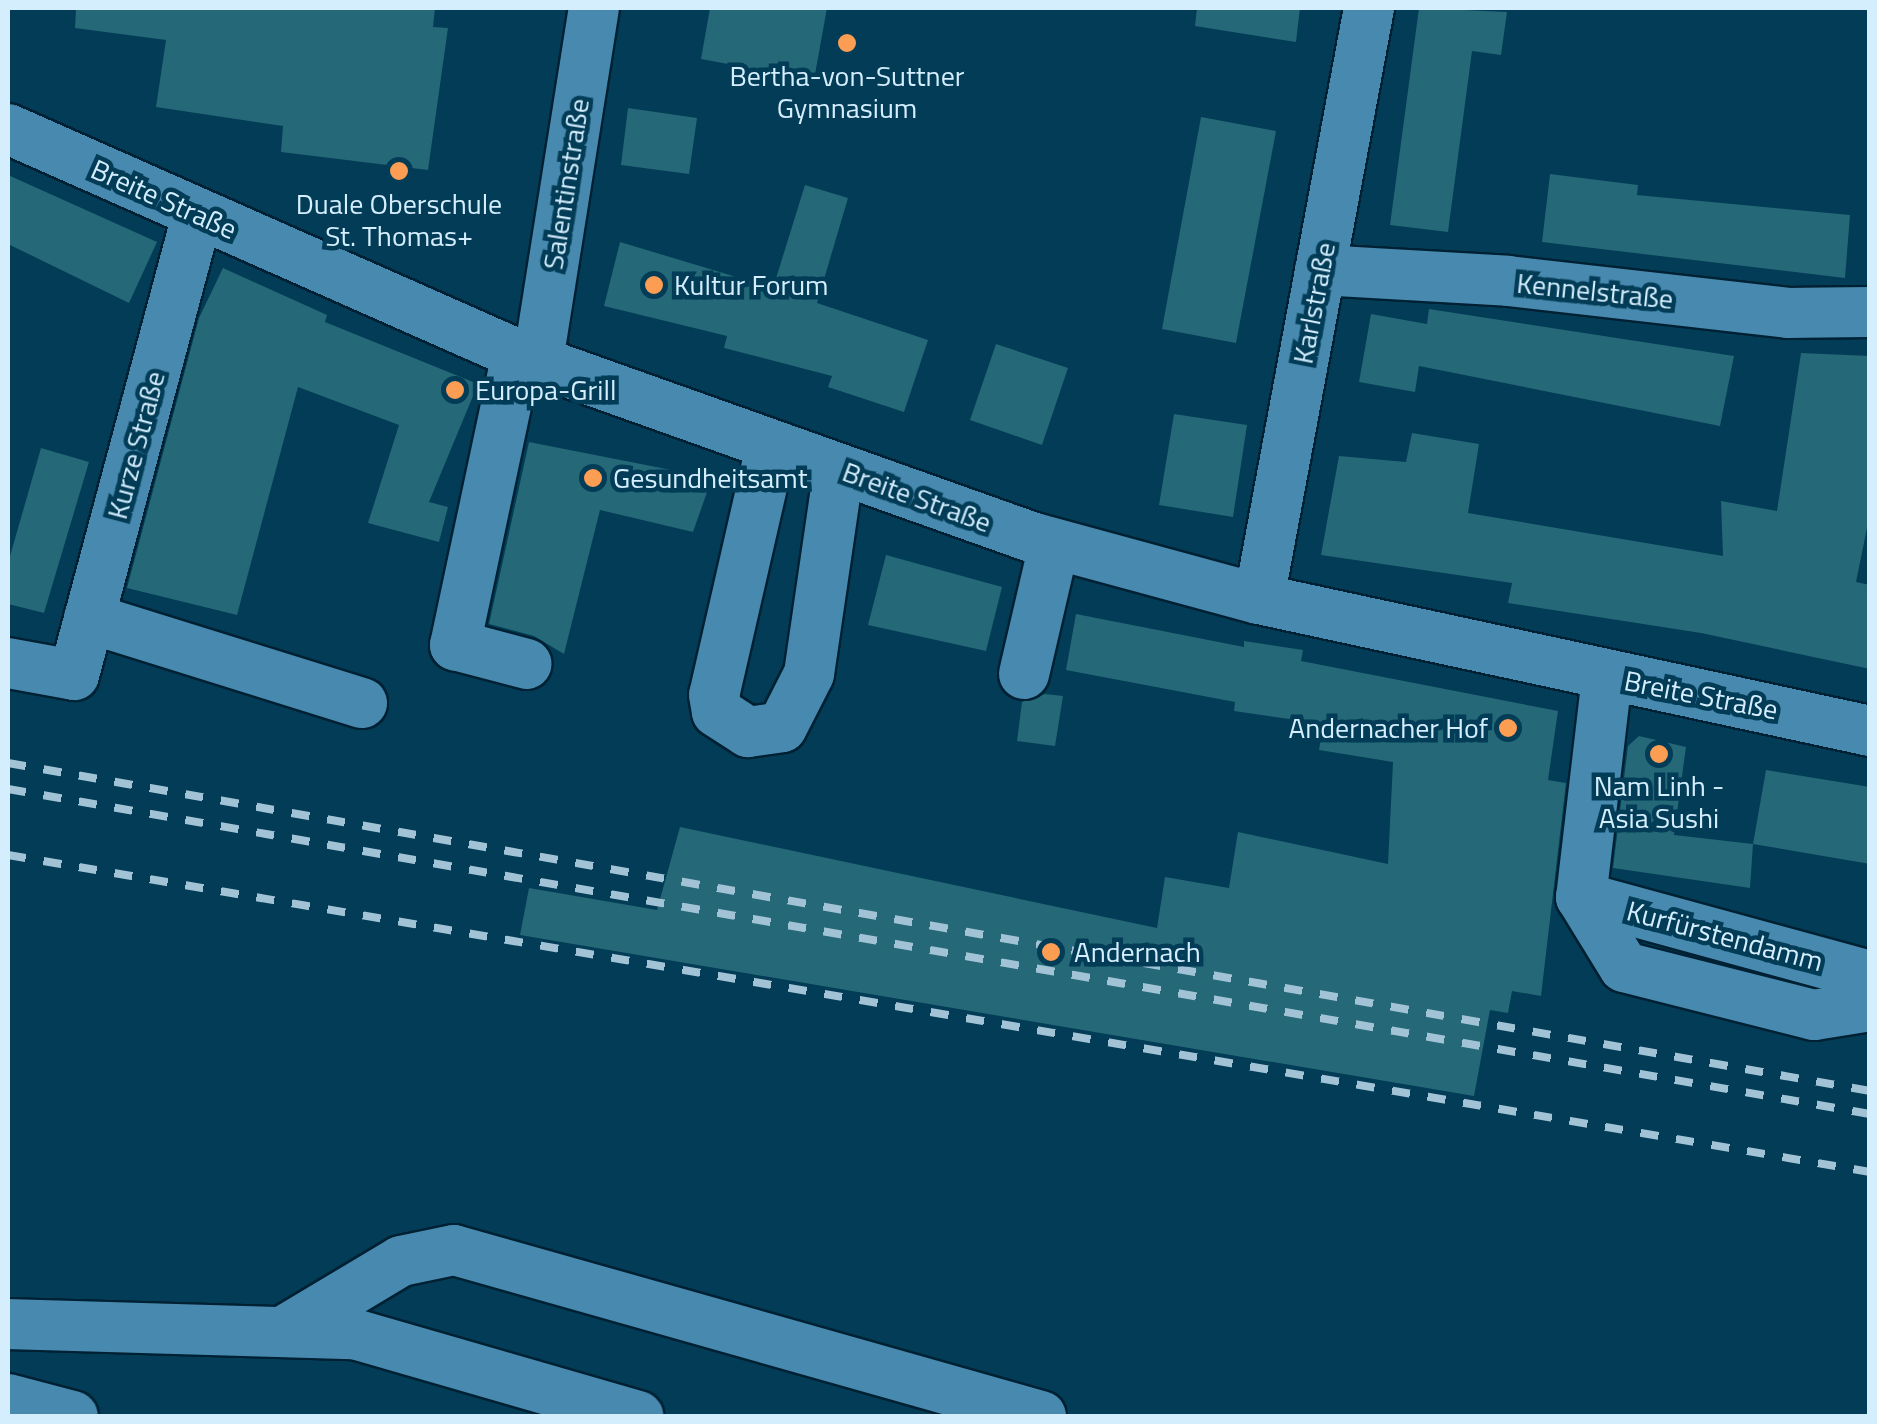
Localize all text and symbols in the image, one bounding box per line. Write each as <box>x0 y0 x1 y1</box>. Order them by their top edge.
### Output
marker: Bertha-von-Suttner Gymnasium <box>836 32 858 54</box>
place label: Bertha-von-Suttner Gymnasium <box>730 59 964 125</box>
street label: Salentinstraße <box>536 96 596 272</box>
street label: Breite Straße <box>86 152 242 246</box>
marker: Duale Oberschule St. Thomas+ <box>388 160 410 182</box>
place label: Duale Oberschule St. Thomas+ <box>296 187 502 253</box>
street label: Karlstraße <box>1286 239 1342 367</box>
street label: Kennelstraße <box>1515 266 1675 316</box>
place label: Kultur Forum <box>674 268 828 302</box>
marker: Kultur Forum <box>643 274 665 296</box>
street label: Kurze Straße <box>100 367 172 523</box>
place label: Europa-Grill <box>475 373 616 407</box>
marker: Europa-Grill <box>444 379 466 401</box>
street label: Breite Straße <box>838 455 996 539</box>
place label: Gesundheitsamt <box>613 461 807 495</box>
marker: Gesundheitsamt <box>582 467 604 489</box>
street label: Breite Straße <box>1621 664 1781 726</box>
place label: Andernacher Hof <box>1289 711 1488 745</box>
marker: Andernacher Hof <box>1497 717 1519 739</box>
marker: Nam Linh - Asia Sushi <box>1648 743 1670 765</box>
place label: Nam Linh - Asia Sushi <box>1594 769 1724 835</box>
street label: Kurfürstendamm <box>1623 894 1827 978</box>
place label: Andernach <box>1074 935 1201 969</box>
marker: Andernach <box>1038 939 1064 965</box>

